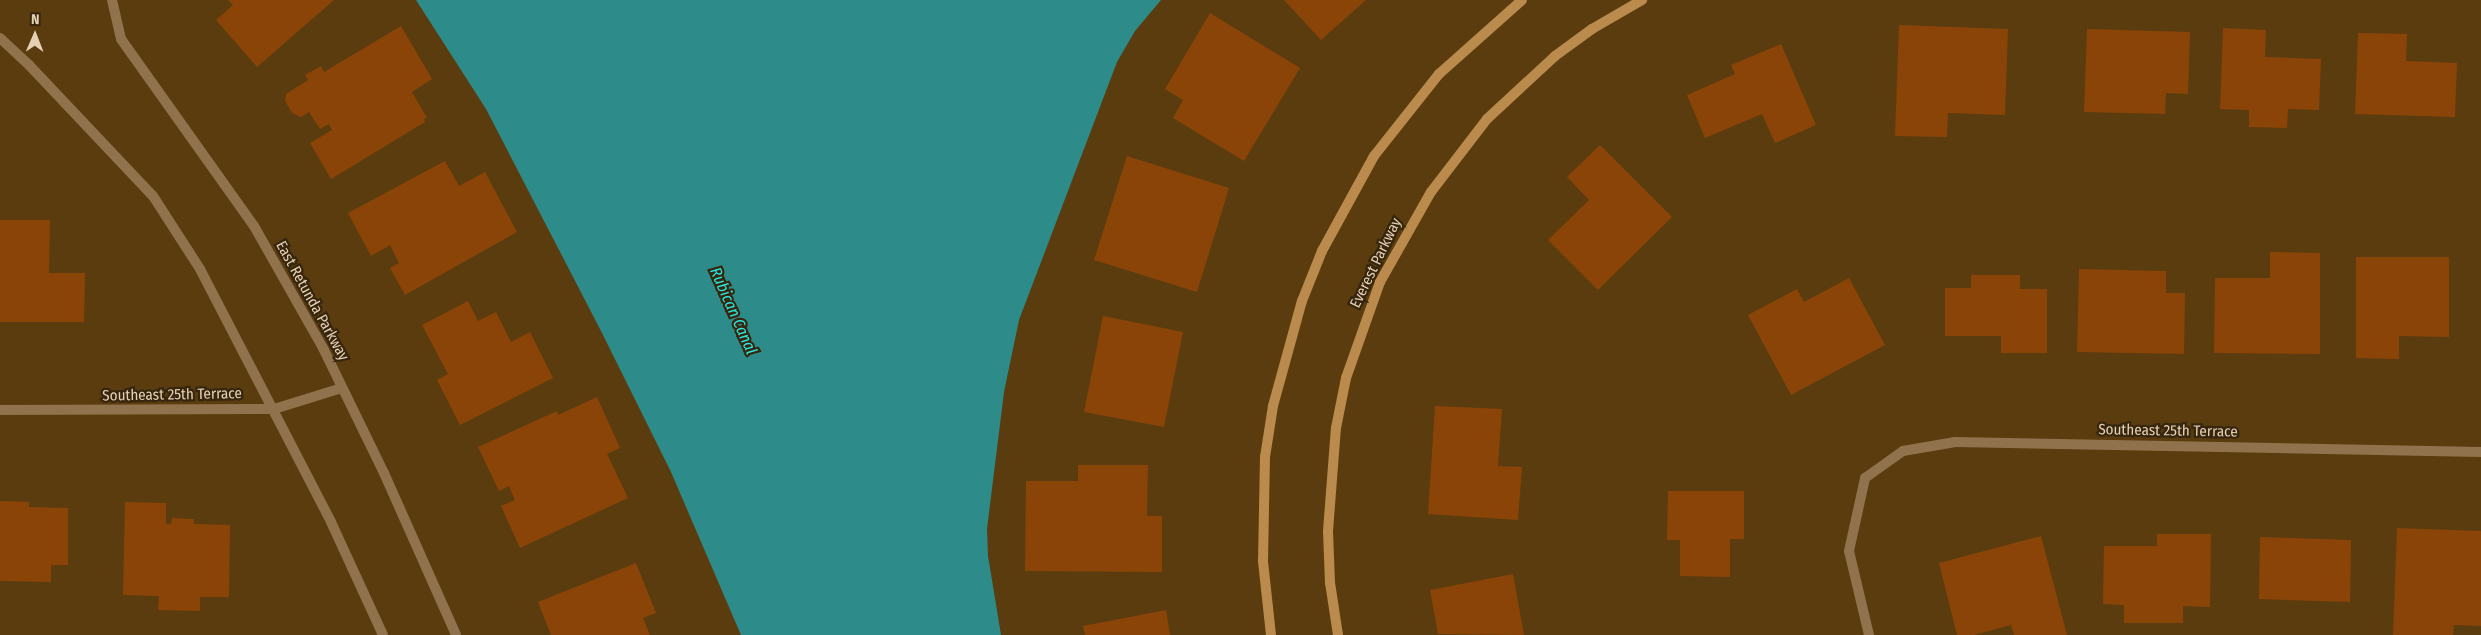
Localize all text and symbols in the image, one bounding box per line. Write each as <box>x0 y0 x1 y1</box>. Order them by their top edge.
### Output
north arrow <box>10 10 60 60</box>
text: N <box>31 11 40 28</box>
street label: Everest Parkway <box>1346 215 1406 311</box>
street label: East Retunda Parkway <box>272 238 352 364</box>
water label: Rubican Canal <box>705 265 761 357</box>
street label: Southeast 25th Terrace <box>102 385 242 405</box>
street label: Southeast 25th Terrace <box>2098 421 2238 441</box>

